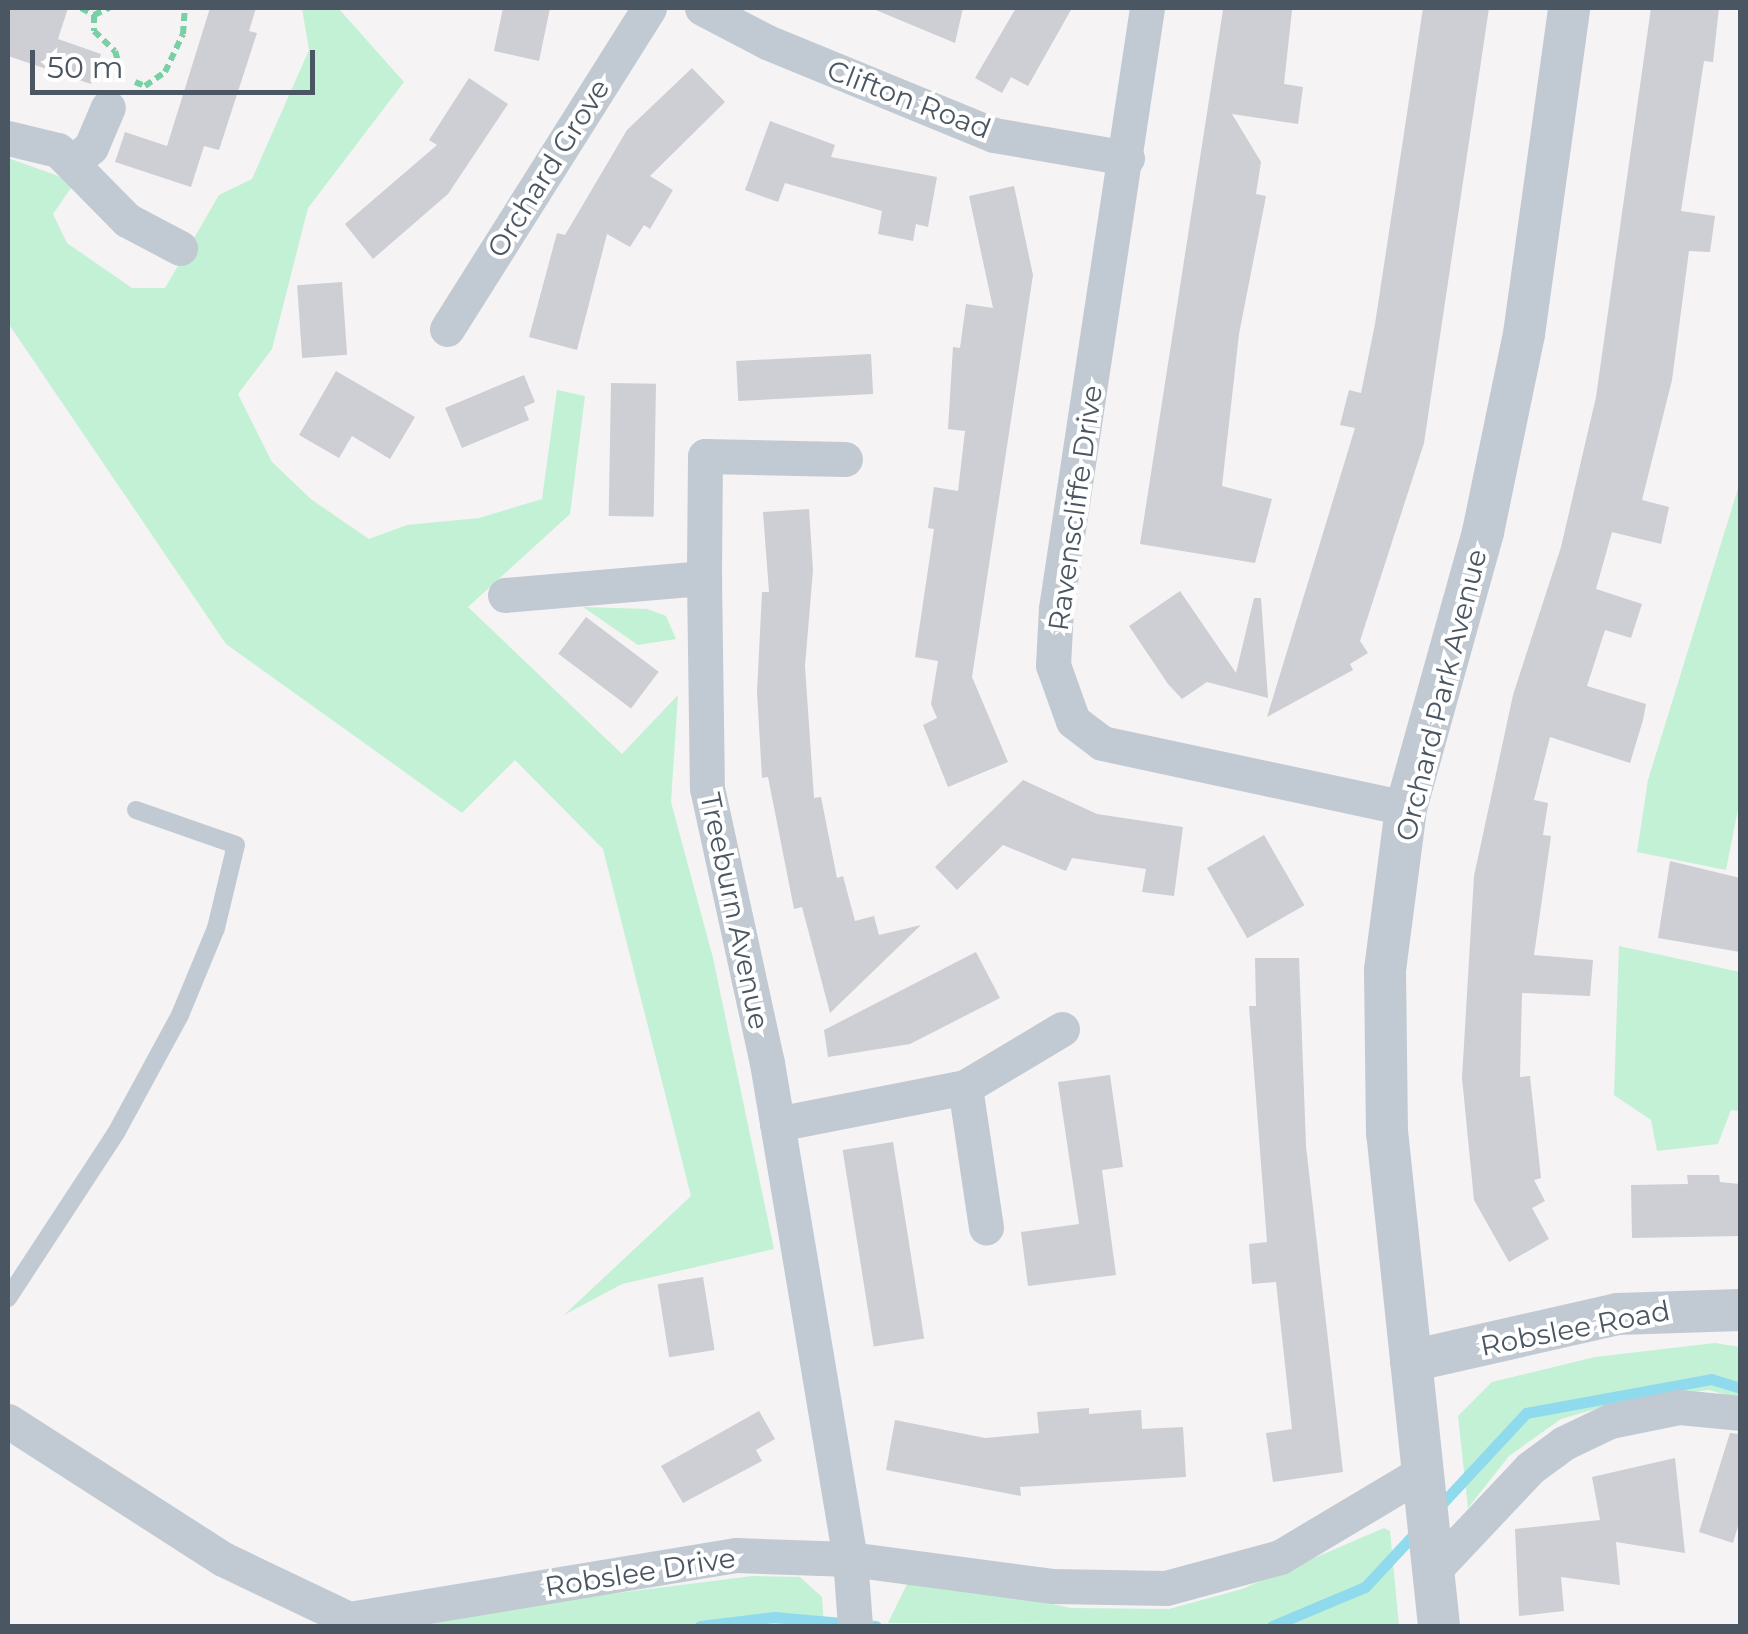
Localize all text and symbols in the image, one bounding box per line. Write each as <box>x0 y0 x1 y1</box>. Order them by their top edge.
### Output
scale bar <box>35 30 320 92</box>
text: 50 m <box>47 49 124 86</box>
street label: Clifton Road <box>823 52 995 146</box>
street label: Orchard Grove <box>480 73 616 263</box>
street label: Ravenscliffe Drive <box>1041 383 1109 633</box>
street label: Orchard Park Avenue <box>1388 546 1494 844</box>
street label: Treeburn Avenue <box>694 790 776 1032</box>
street label: Robslee Road <box>1477 1293 1673 1363</box>
street label: Robslee Drive <box>542 1540 738 1604</box>

